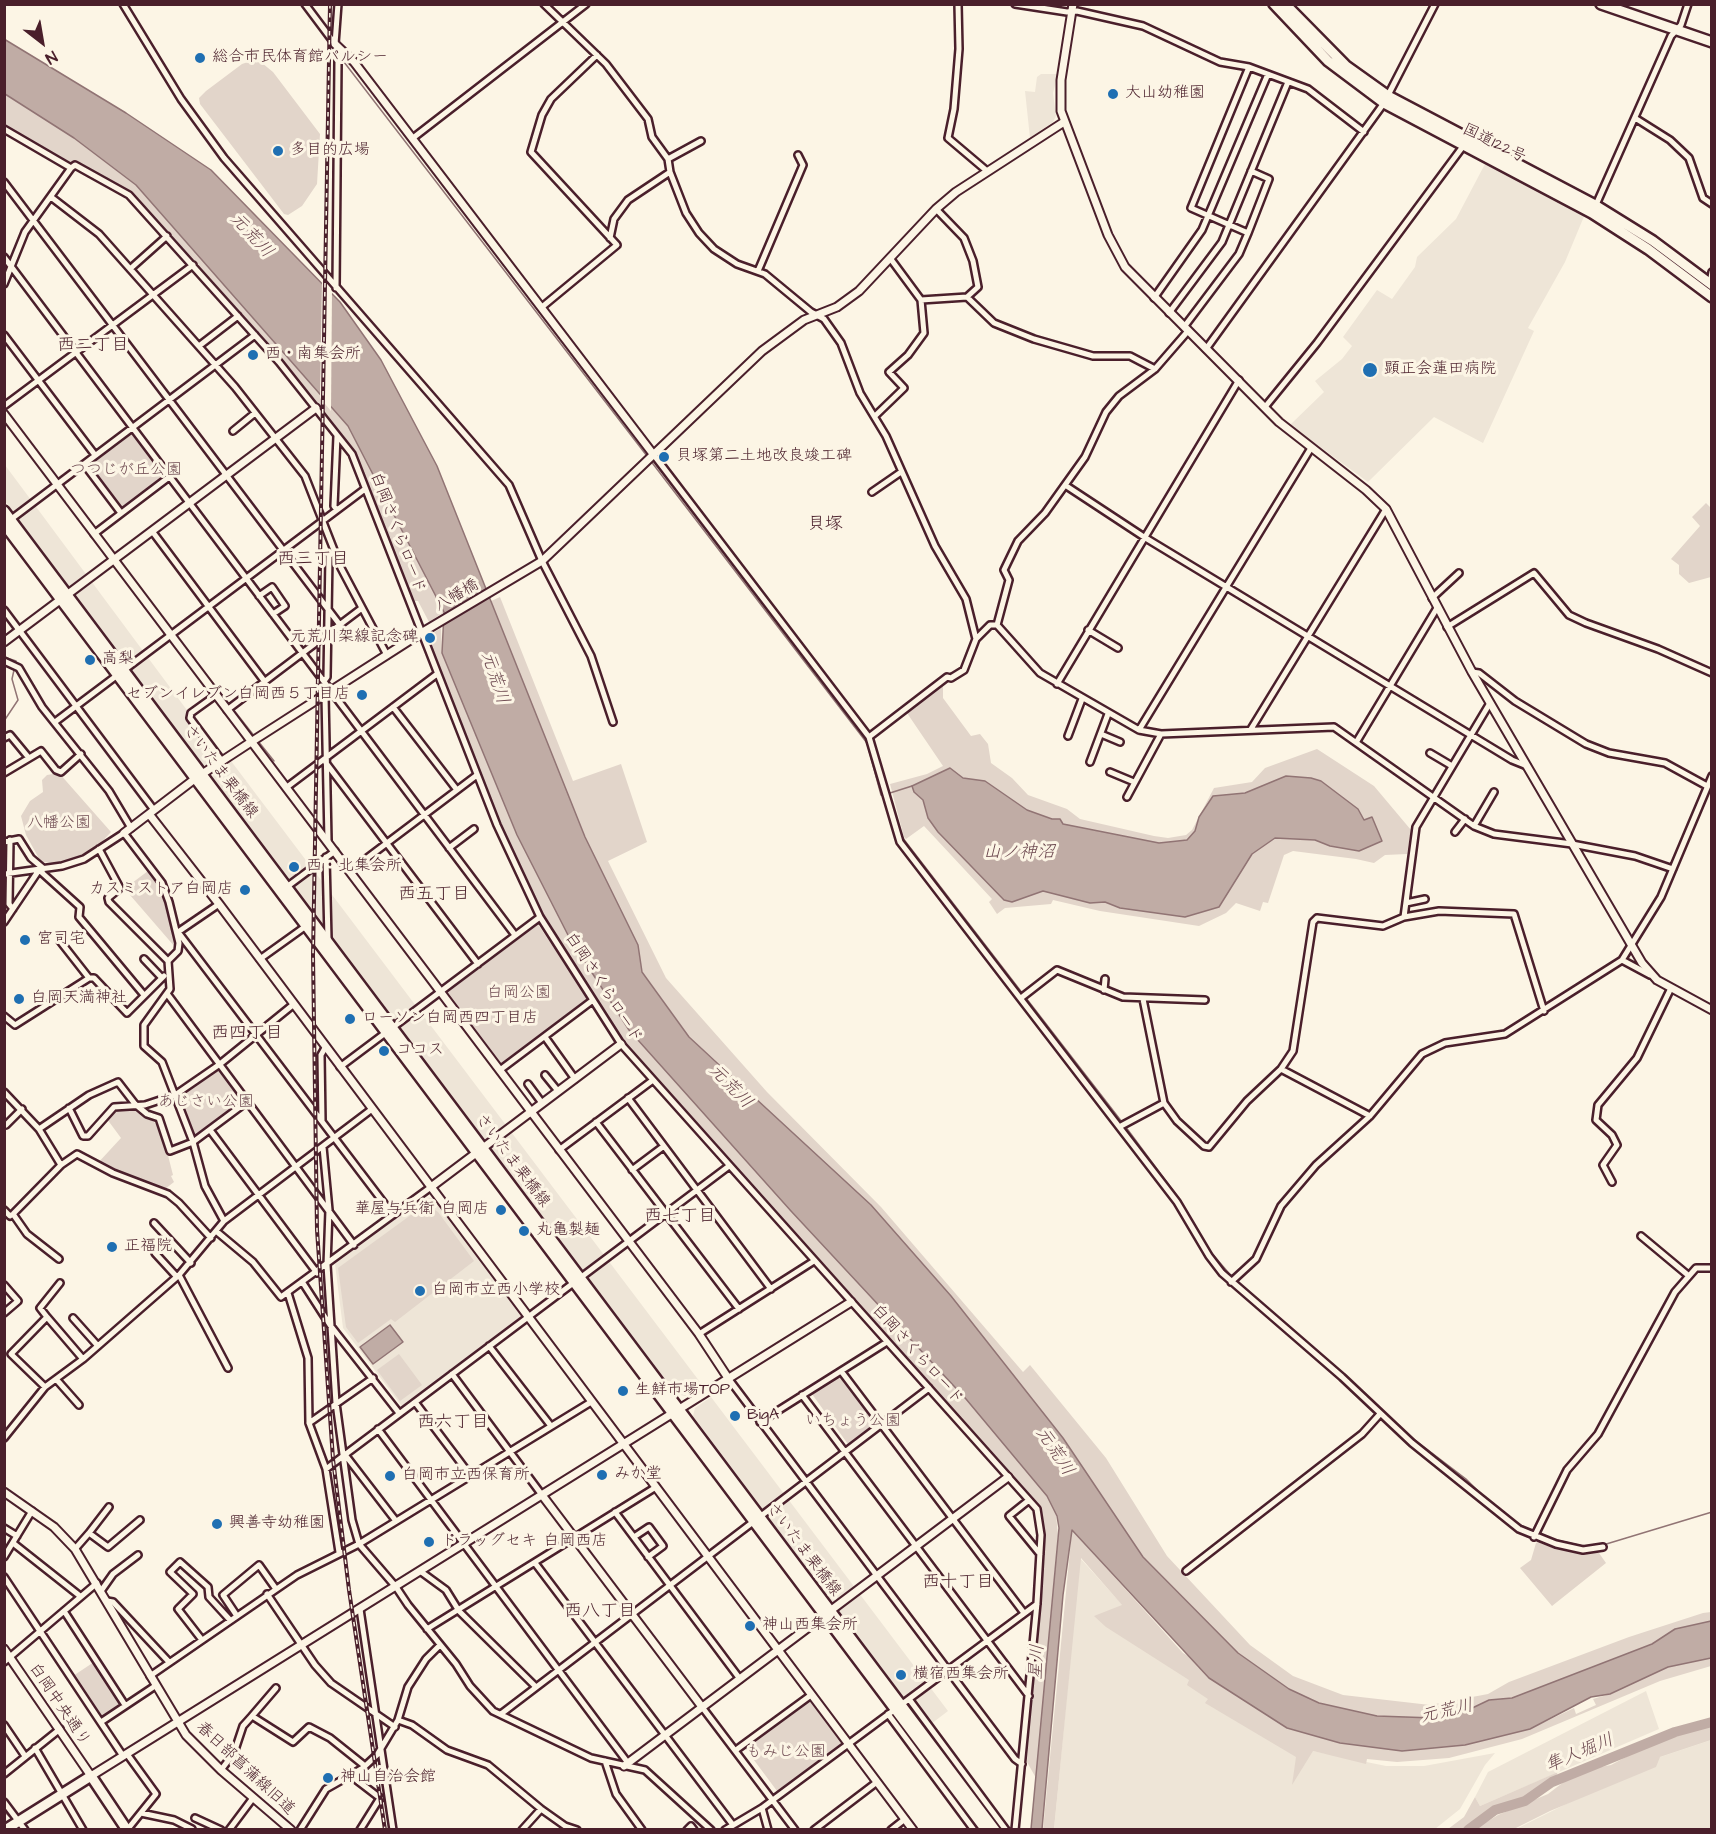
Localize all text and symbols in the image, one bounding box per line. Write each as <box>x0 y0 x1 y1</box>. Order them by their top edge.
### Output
north arrow <box>12 12 72 72</box>
text: N <box>41 45 61 69</box>
place label: 総合市民体育館パルシー <box>212 48 388 68</box>
marker: 総合市民体育館パルシー <box>193 51 207 65</box>
place label: 大山幼稚園 <box>1125 84 1205 104</box>
marker: 大山幼稚園 <box>1106 87 1120 101</box>
street label: 国道122号 <box>1459 120 1529 168</box>
place label: 多目的広場 <box>290 141 370 161</box>
marker: 多目的広場 <box>271 144 285 158</box>
water label: 元荒川 <box>225 209 277 263</box>
district label: 西二丁目 <box>57 335 129 357</box>
place label: 西・南集会所 <box>265 345 361 365</box>
marker: 西・南集会所 <box>246 348 260 362</box>
place label: 顕正会蓮田病院 <box>1384 360 1496 380</box>
marker: 顕正会蓮田病院 <box>1361 361 1379 379</box>
place label: 貝塚第二土地改良竣工碑 <box>676 447 852 467</box>
marker: 貝塚第二土地改良竣工碑 <box>657 450 671 464</box>
park label: つつじが丘公園 <box>70 461 182 481</box>
street label: 白岡さくらロード <box>365 470 429 596</box>
district label: 貝塚 <box>807 514 843 536</box>
district label: 西三丁目 <box>277 549 349 571</box>
street label: 八幡橋 <box>431 576 483 616</box>
place label: 元荒川架線記念碑 <box>290 628 418 648</box>
marker: 元荒川架線記念碑 <box>423 631 437 645</box>
water label: 元荒川 <box>475 649 513 707</box>
place label: 高梨 <box>102 650 134 670</box>
marker: 高梨 <box>83 653 97 667</box>
place label: セブンイレブン白岡西５丁目店 <box>126 685 350 705</box>
marker: セブンイレブン白岡西５丁目店 <box>355 688 369 702</box>
street label: さいたま栗橋線 <box>179 721 261 823</box>
park label: 八幡公園 <box>27 814 91 834</box>
water label: 山ノ神沼 <box>983 842 1055 864</box>
place label: 西・北集会所 <box>306 857 402 877</box>
marker: 西・北集会所 <box>287 860 301 874</box>
place label: カスミストア白岡店 <box>89 880 233 900</box>
marker: カスミストア白岡店 <box>238 883 252 897</box>
district label: 西五丁目 <box>398 884 470 906</box>
street label: 白岡さくらロード <box>560 929 646 1047</box>
place label: 宮司宅 <box>37 930 85 950</box>
marker: 宮司宅 <box>18 933 32 947</box>
park label: 白岡公園 <box>487 984 551 1004</box>
place label: 白岡天満神社 <box>31 989 127 1009</box>
marker: 白岡天満神社 <box>12 992 26 1006</box>
place label: ローソン白岡西四丁目店 <box>362 1009 538 1029</box>
marker: ローソン白岡西四丁目店 <box>343 1012 357 1026</box>
district label: 西四丁目 <box>211 1023 283 1045</box>
place label: ココス <box>396 1041 444 1061</box>
marker: ココス <box>377 1044 391 1058</box>
water label: 元荒川 <box>703 1060 757 1114</box>
park label: あじさい公園 <box>158 1093 254 1113</box>
street label: さいたま栗橋線 <box>471 1110 553 1212</box>
place label: 華屋与兵衛 白岡店 <box>355 1200 489 1220</box>
marker: 華屋与兵衛 白岡店 <box>494 1203 508 1217</box>
district label: 西七丁目 <box>644 1206 716 1228</box>
place label: 丸亀製麺 <box>536 1221 600 1241</box>
marker: 丸亀製麺 <box>517 1224 531 1238</box>
place label: 正福院 <box>124 1237 172 1257</box>
marker: 正福院 <box>105 1240 119 1254</box>
place label: 白岡市立西小学校 <box>432 1281 560 1301</box>
marker: 白岡市立西小学校 <box>413 1284 427 1298</box>
street label: 白岡さくらロード <box>867 1301 967 1409</box>
place label: 生鮮市場TOP <box>635 1381 730 1401</box>
marker: 生鮮市場TOP <box>616 1384 630 1398</box>
place label: BigA <box>747 1406 779 1426</box>
marker: BigA <box>728 1409 742 1423</box>
district label: 西六丁目 <box>417 1412 489 1434</box>
park label: いちょう公園 <box>805 1412 901 1432</box>
water label: 元荒川 <box>1030 1423 1078 1481</box>
place label: みか堂 <box>614 1465 662 1485</box>
place label: 白岡市立西保育所 <box>402 1466 530 1486</box>
marker: みか堂 <box>595 1468 609 1482</box>
marker: 白岡市立西保育所 <box>383 1469 397 1483</box>
street label: さいたま栗橋線 <box>762 1499 844 1601</box>
place label: 興善寺幼稚園 <box>229 1514 325 1534</box>
marker: 興善寺幼稚園 <box>210 1517 224 1531</box>
place label: ドラッグセキ 白岡西店 <box>441 1532 607 1552</box>
marker: ドラッグセキ 白岡西店 <box>422 1535 436 1549</box>
district label: 西十丁目 <box>922 1572 994 1594</box>
district label: 西八丁目 <box>564 1601 636 1623</box>
place label: 神山西集会所 <box>762 1616 858 1636</box>
marker: 神山西集会所 <box>743 1619 757 1633</box>
water label: 星川 <box>1026 1643 1050 1681</box>
street label: 白岡中央通り <box>24 1660 94 1750</box>
place label: 横宿西集会所 <box>913 1665 1009 1685</box>
marker: 横宿西集会所 <box>894 1668 908 1682</box>
water label: 元荒川 <box>1418 1695 1476 1729</box>
street label: 春日部菖蒲線旧道 <box>192 1718 298 1820</box>
water label: 隼人堀川 <box>1543 1730 1617 1778</box>
park label: もみじ公園 <box>746 1743 826 1763</box>
place label: 神山自治会館 <box>340 1768 436 1788</box>
marker: 神山自治会館 <box>321 1771 335 1785</box>

